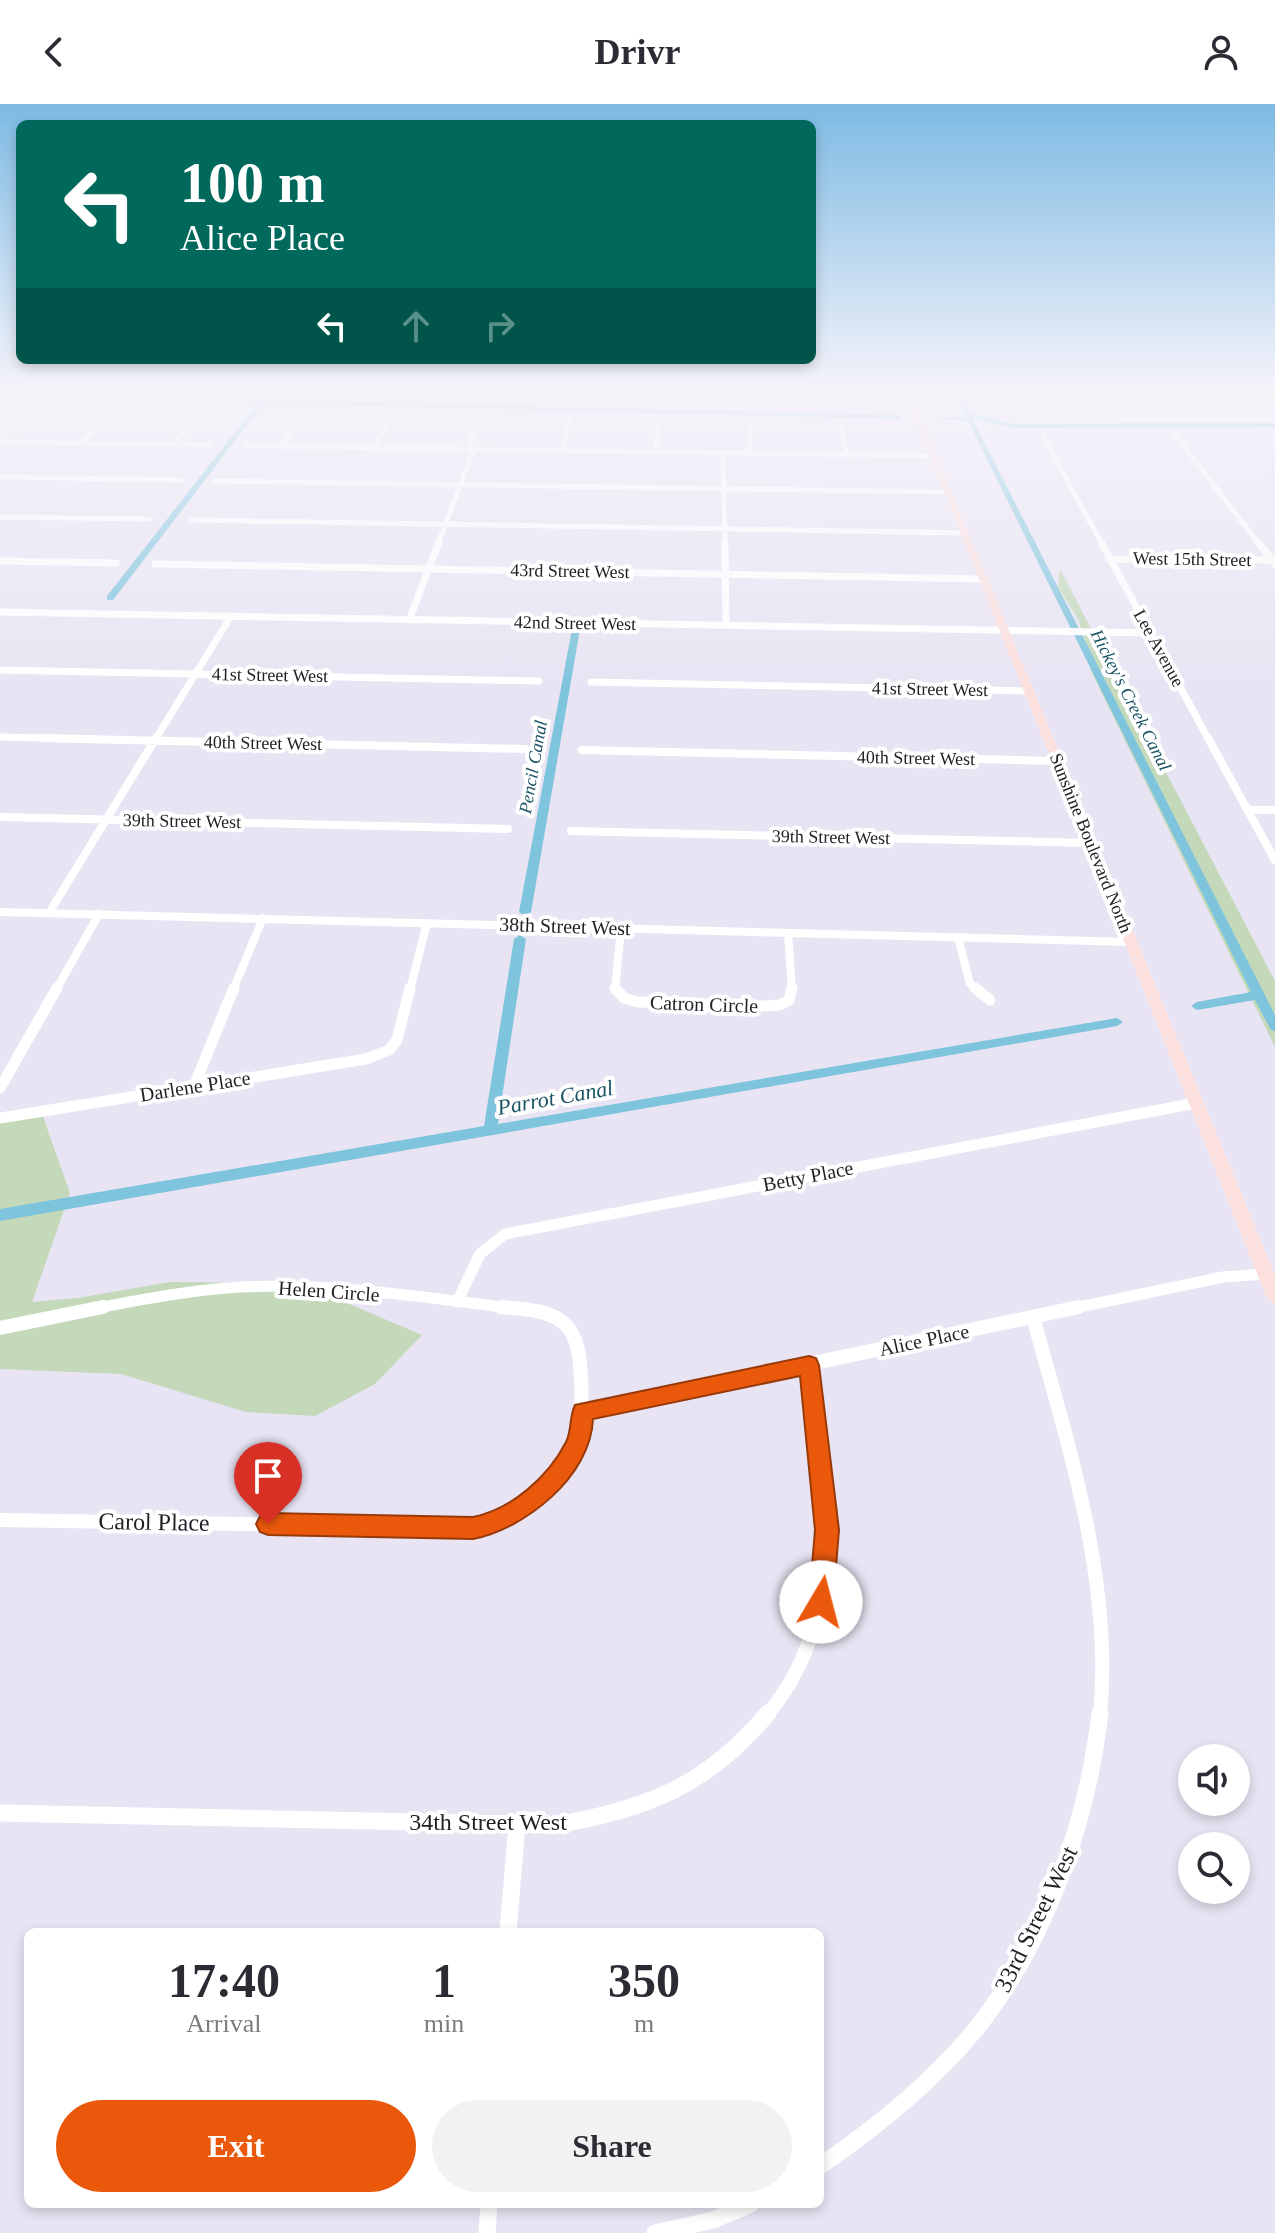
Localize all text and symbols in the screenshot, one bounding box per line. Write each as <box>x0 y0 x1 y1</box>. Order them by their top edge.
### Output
icon: back <box>32 30 76 74</box>
icon: person <box>1199 30 1243 74</box>
text: Drivr <box>595 32 680 72</box>
icon: left <box>48 152 152 256</box>
text: 100 m <box>180 152 325 214</box>
text: Alice Place <box>180 218 345 258</box>
icon: left <box>310 304 354 348</box>
icon: ahead <box>394 304 438 348</box>
icon: right <box>478 304 522 348</box>
street label: West 15th Street <box>1133 548 1251 570</box>
street label: 43rd Street West <box>510 560 630 582</box>
street label: Lee Avenue <box>1130 606 1188 690</box>
street label: 42nd Street West <box>514 612 636 634</box>
water label: Hickey's Creek Canal <box>1086 625 1175 774</box>
street label: 41st Street West <box>212 664 328 686</box>
street label: 41st Street West <box>872 678 988 700</box>
water label: Pencil Canal <box>515 719 551 816</box>
street label: 40th Street West <box>204 732 322 754</box>
street label: 40th Street West <box>857 747 975 769</box>
street label: Sunshine Boulevard North <box>1046 750 1136 936</box>
street label: 39th Street West <box>123 810 241 832</box>
street label: 39th Street West <box>772 826 890 848</box>
street label: 38th Street West <box>499 913 631 939</box>
street label: Catron Circle <box>649 991 759 1017</box>
street label: Darlene Place <box>138 1066 252 1106</box>
water label: Parrot Canal <box>494 1075 615 1120</box>
street label: Betty Place <box>761 1156 855 1197</box>
street label: Helen Circle <box>278 1276 381 1306</box>
street label: Alice Place <box>877 1320 971 1360</box>
pin <box>234 1442 302 1524</box>
icon: arrive <box>246 1454 290 1498</box>
street label: Carol Place <box>98 1508 210 1536</box>
position arrow <box>779 1560 863 1644</box>
map controls <box>1178 1744 1250 1904</box>
button: sound <box>1178 1744 1250 1816</box>
street label: 34th Street West <box>409 1809 567 1835</box>
button: search <box>1178 1832 1250 1904</box>
street label: 33rd Street West <box>989 1842 1083 1996</box>
text: 17:40 <box>168 1954 280 2007</box>
text: 1 <box>432 1954 456 2007</box>
text: 350 <box>608 1954 680 2007</box>
text: Arrival <box>186 2009 261 2038</box>
text: min <box>424 2009 464 2038</box>
text: m <box>634 2009 654 2038</box>
button: Exit <box>56 2100 416 2192</box>
button: Share <box>432 2100 792 2192</box>

